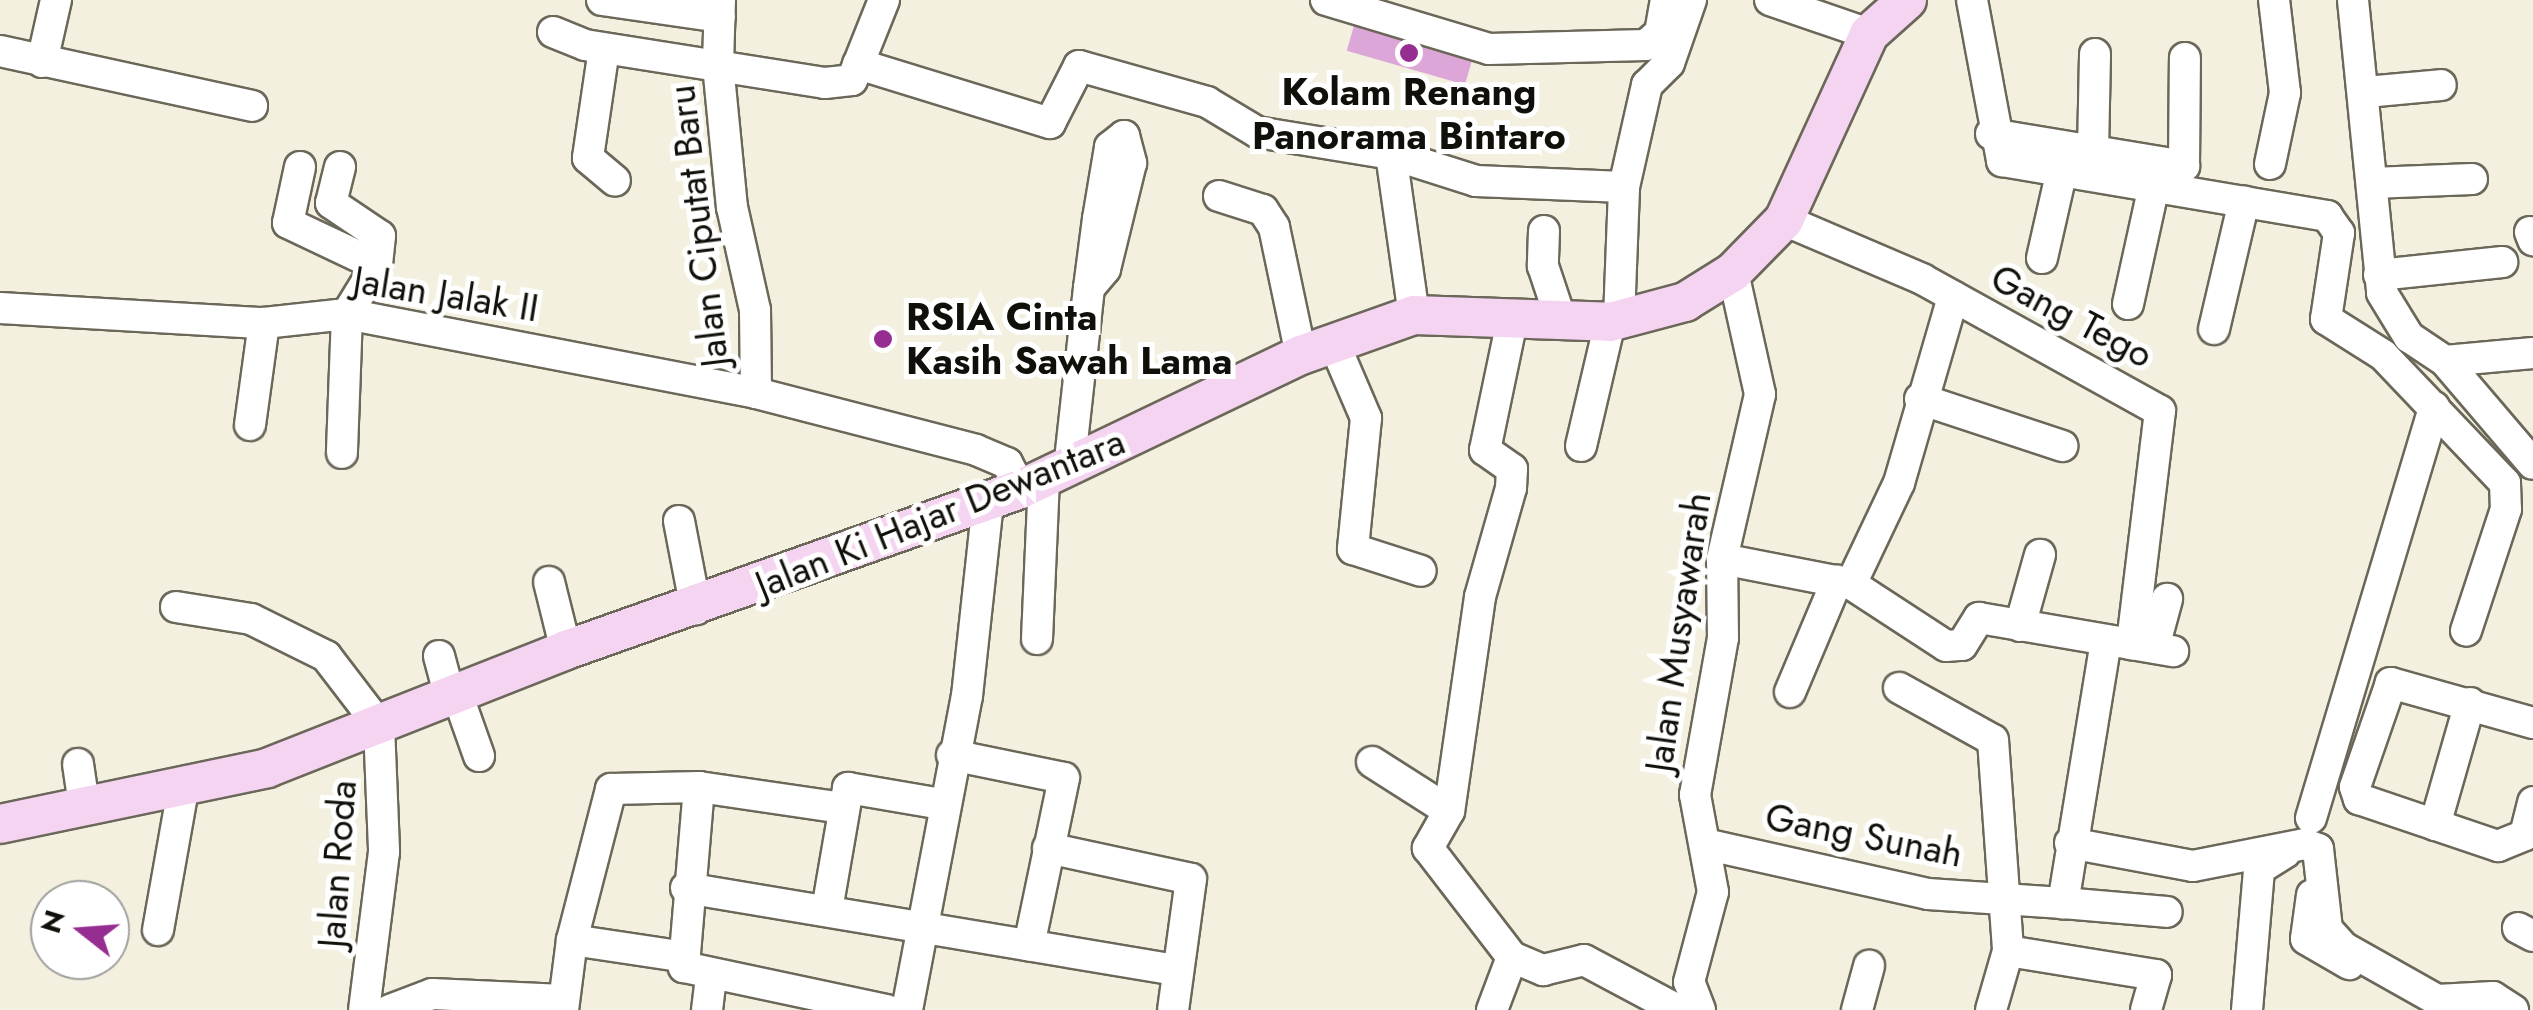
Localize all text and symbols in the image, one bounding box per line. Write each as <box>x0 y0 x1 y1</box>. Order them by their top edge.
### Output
marker: Kolam Renang Panorama Bintaro <box>1398 42 1420 64</box>
place label: Kolam Renang Panorama Bintaro <box>1252 69 1566 158</box>
street label: Jalan Ciputat Baru <box>658 82 738 370</box>
street label: Gang Tego <box>1983 254 2161 378</box>
street label: Jalan Jalak II <box>350 257 542 331</box>
place label: RSIA Cinta Kasih Sawah Lama <box>906 294 1233 383</box>
marker: RSIA Cinta Kasih Sawah Lama <box>870 326 896 352</box>
street label: Jalan Ki Hajar Dewantara <box>749 418 1131 608</box>
street label: Jalan Musyawarah <box>1636 489 1720 775</box>
street label: Jalan Roda <box>308 779 366 949</box>
street label: Gang Sunah <box>1762 794 1966 876</box>
north arrow <box>30 880 130 980</box>
text: N <box>30 905 76 938</box>

